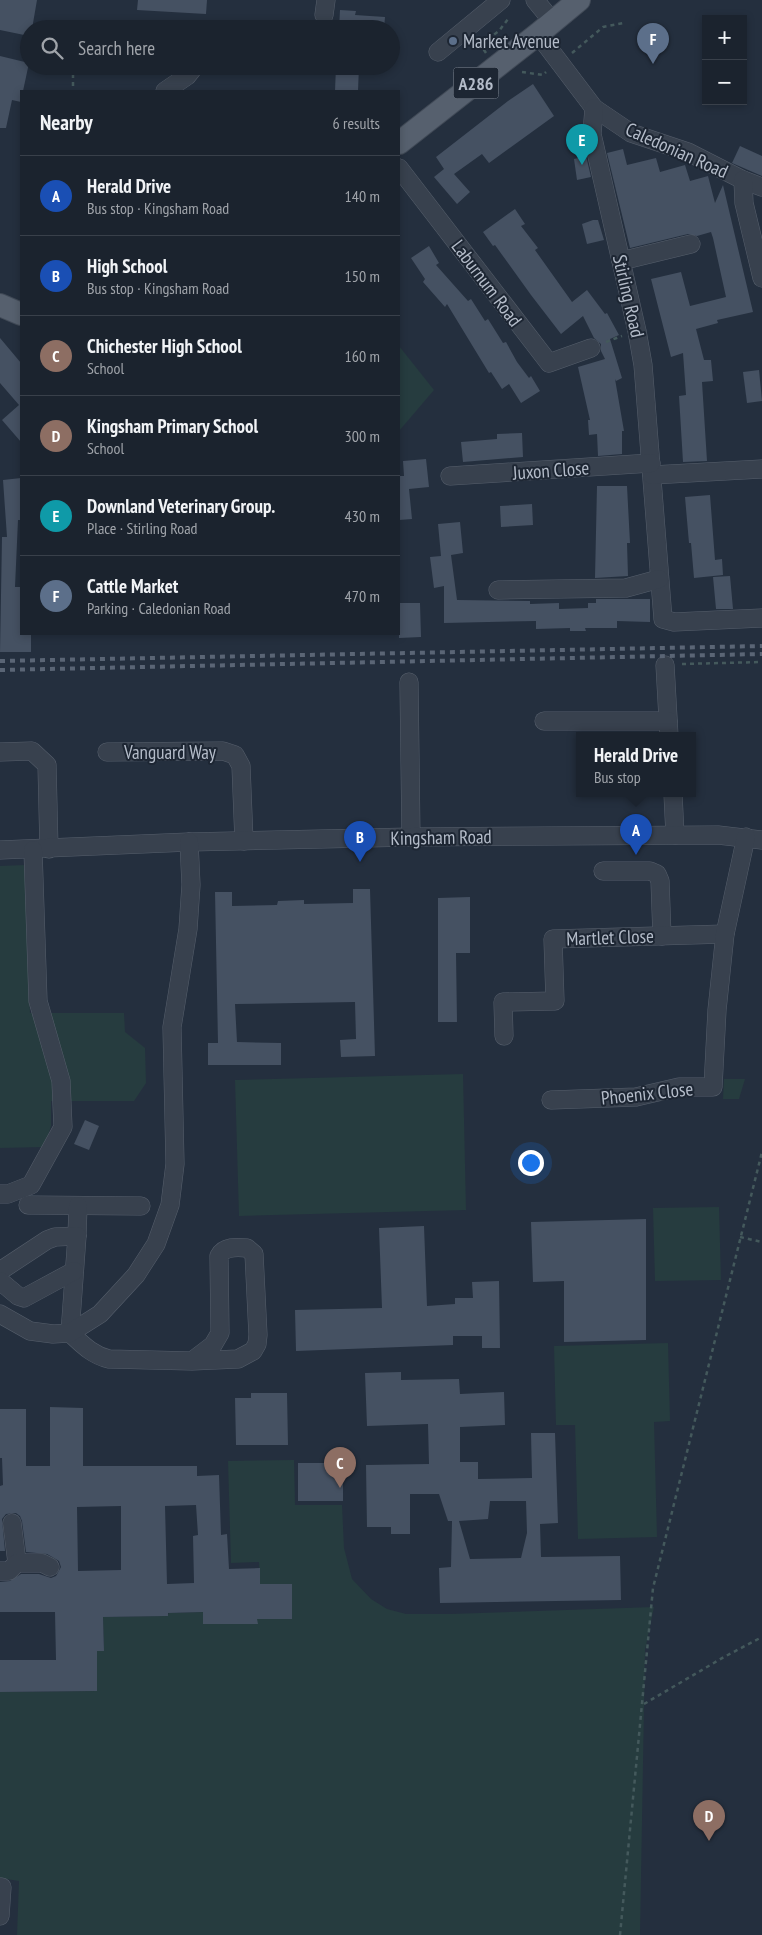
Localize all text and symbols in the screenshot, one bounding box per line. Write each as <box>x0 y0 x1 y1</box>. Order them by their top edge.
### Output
map controls <box>702 15 747 105</box>
button: + <box>702 15 747 60</box>
search box <box>20 20 400 75</box>
pin: F <box>637 23 669 64</box>
place label: Market Avenue <box>463 29 560 53</box>
icon: search <box>38 34 66 62</box>
marker: Market Avenue <box>447 35 459 47</box>
text: Search here <box>78 36 155 60</box>
button: − <box>702 60 747 105</box>
road number: A286 <box>454 68 498 99</box>
text: Nearby <box>40 109 93 136</box>
text: 6 results <box>333 113 380 133</box>
street label: Caledonian Road <box>622 117 732 183</box>
pin: E <box>566 124 598 165</box>
text: Herald Drive <box>87 174 171 198</box>
text: A <box>52 186 60 206</box>
text: 140 m <box>345 186 380 206</box>
text: Bus stop · Kingsham Road <box>87 198 229 218</box>
street label: Laburnum Road <box>447 235 527 331</box>
street label: Stirling Road <box>608 252 650 340</box>
text: High School <box>87 254 167 278</box>
text: B <box>52 266 60 286</box>
text: 150 m <box>345 266 380 286</box>
text: Bus stop · Kingsham Road <box>87 278 229 298</box>
text: Chichester High School <box>87 334 242 358</box>
text: C <box>52 346 60 366</box>
text: 160 m <box>345 346 380 366</box>
text: School <box>87 358 124 378</box>
text: Kingsham Primary School <box>87 414 258 438</box>
text: D <box>52 426 60 446</box>
text: 300 m <box>345 426 380 446</box>
text: School <box>87 438 124 458</box>
street label: Juxon Close <box>511 455 590 485</box>
text: Downland Veterinary Group. <box>87 494 275 518</box>
text: E <box>53 506 59 526</box>
text: 430 m <box>345 506 380 526</box>
text: Place · Stirling Road <box>87 518 198 538</box>
text: Cattle Market <box>87 574 178 598</box>
text: F <box>53 586 59 606</box>
text: 470 m <box>345 586 380 606</box>
text: Parking · Caledonian Road <box>87 598 231 618</box>
popup <box>576 732 696 797</box>
street label: Vanguard Way <box>123 740 217 764</box>
text: Herald Drive <box>594 743 678 767</box>
text: Bus stop <box>594 767 641 787</box>
pin: A <box>620 814 652 855</box>
pin: B <box>344 821 376 862</box>
street label: Kingsham Road <box>390 824 492 850</box>
street label: Martlet Close <box>566 923 654 951</box>
street label: Phoenix Close <box>600 1076 694 1110</box>
your location <box>518 1150 544 1176</box>
pin: C <box>324 1447 356 1488</box>
pin: D <box>693 1800 725 1841</box>

